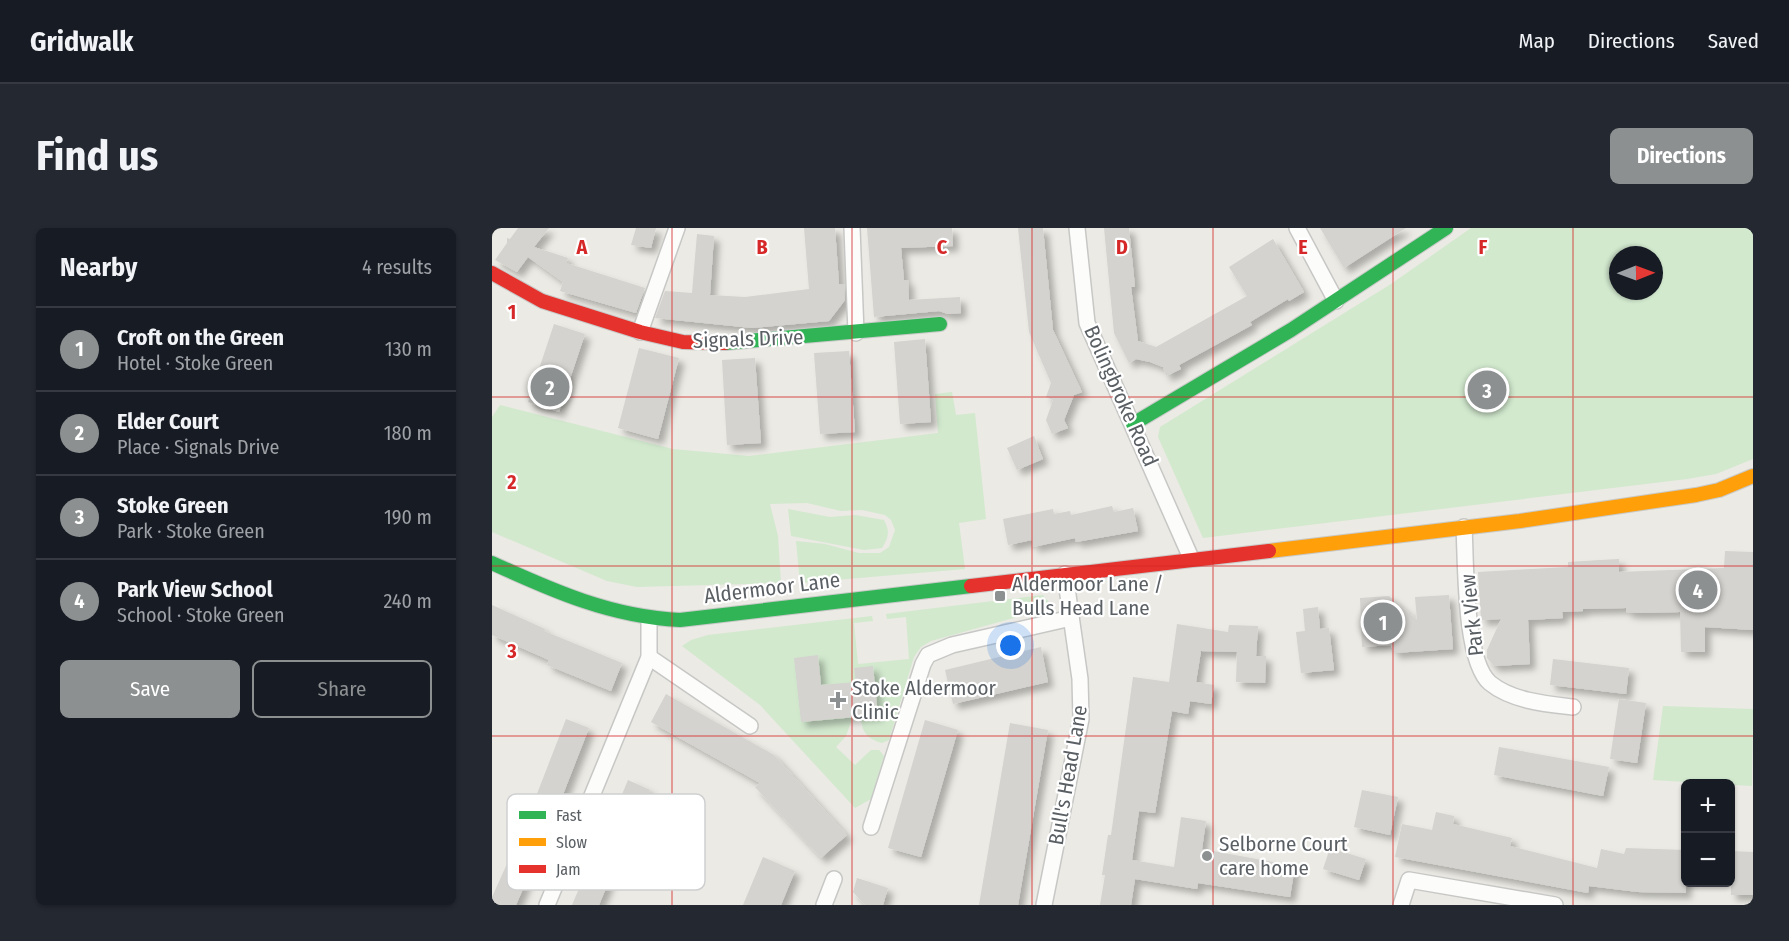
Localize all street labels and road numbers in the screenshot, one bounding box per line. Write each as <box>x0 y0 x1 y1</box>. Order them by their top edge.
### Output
street label: Bolingbroke Road <box>1078 321 1164 471</box>
street label: Signals Drive <box>692 324 804 354</box>
street label: Aldermoor Lane <box>703 567 841 609</box>
street label: Park View <box>1455 572 1489 657</box>
street label: Bull's Head Lane <box>1043 703 1093 847</box>

